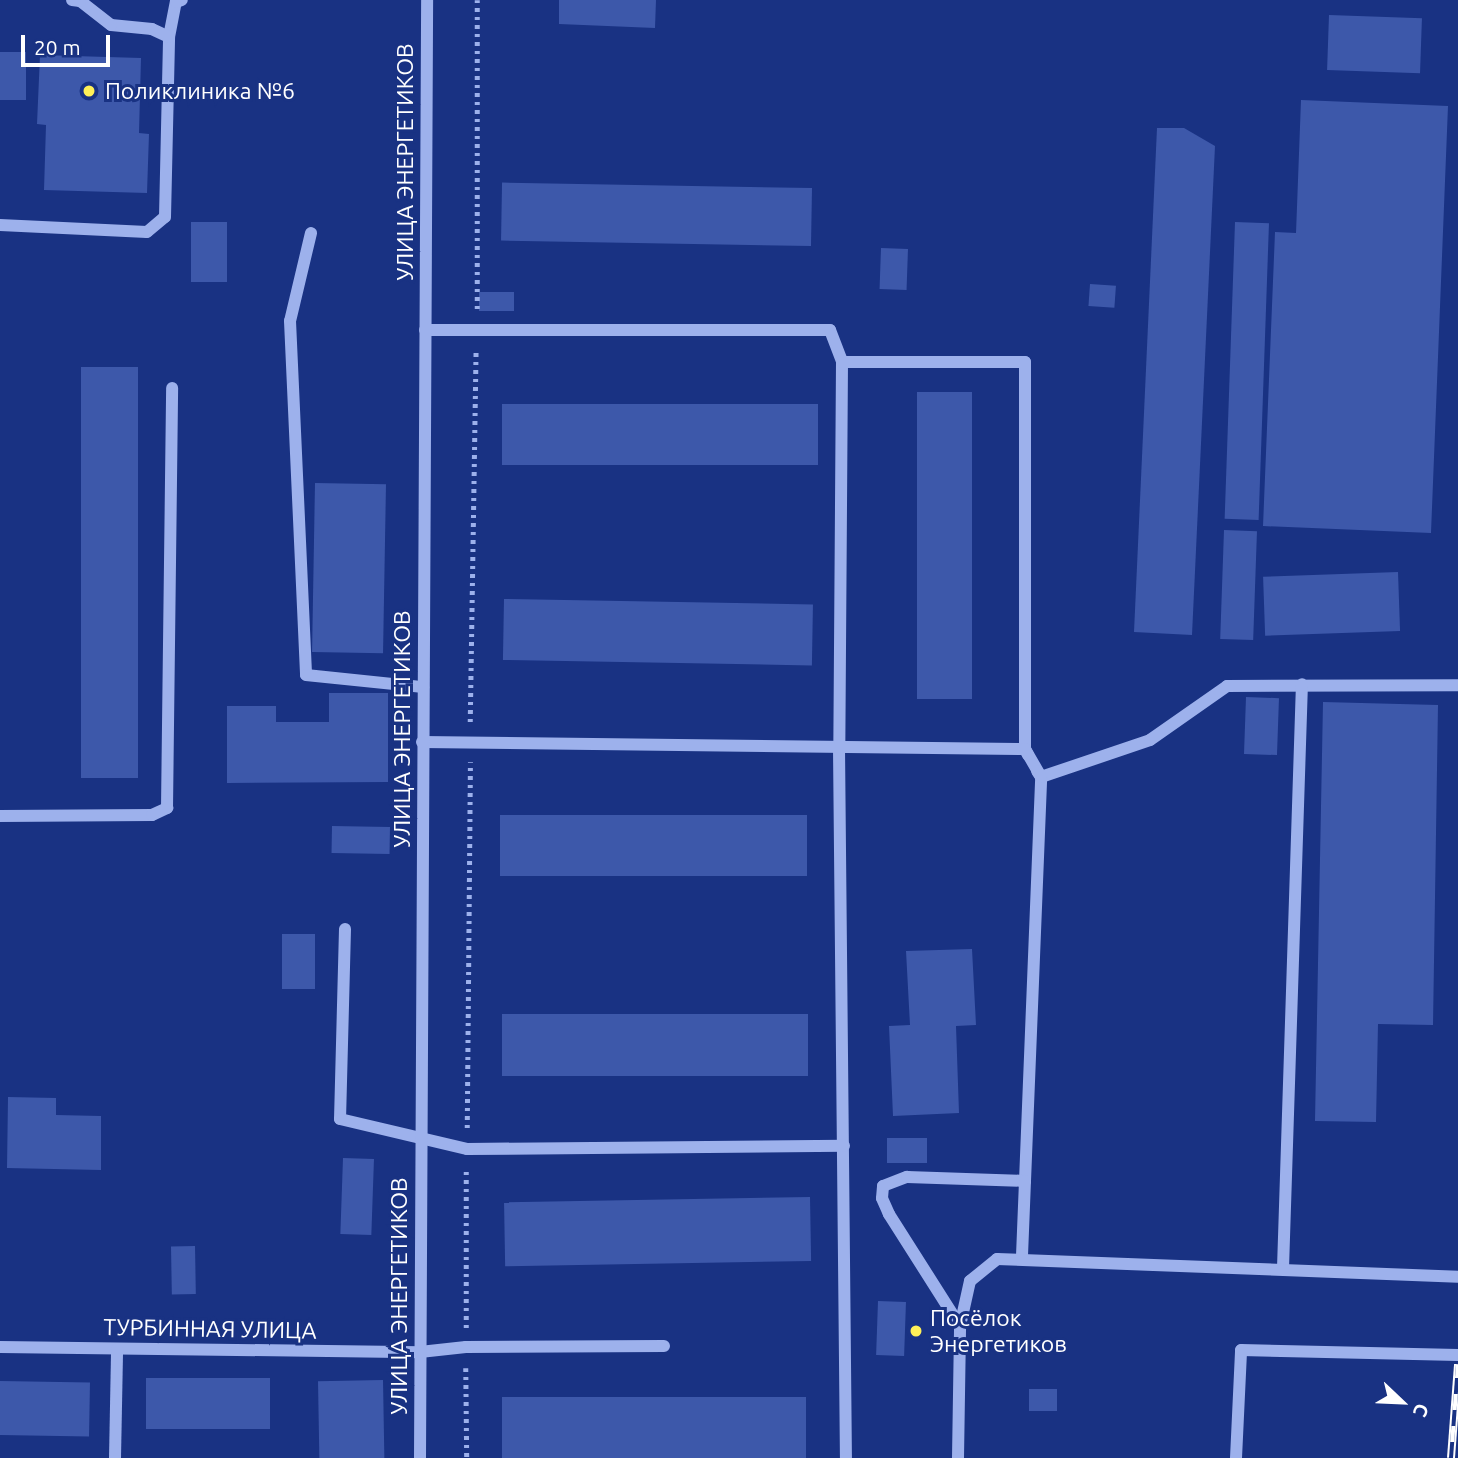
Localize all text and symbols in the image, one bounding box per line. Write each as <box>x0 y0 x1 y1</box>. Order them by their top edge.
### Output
scale bar <box>24 21 114 65</box>
text: 20 m <box>34 35 81 59</box>
street label: УЛИЦА ЭНЕРГЕТИКОВ <box>391 43 419 281</box>
place label: Поликлиника №6 <box>105 77 295 105</box>
marker: Поликлиника №6 <box>79 81 99 101</box>
street label: УЛИЦА ЭНЕРГЕТИКОВ <box>388 610 416 848</box>
street label: УЛИЦА ЭНЕРГЕТИКОВ <box>385 1177 413 1415</box>
place label: Посёлок Энергетиков <box>930 1304 1067 1358</box>
street label: ТУРБИННАЯ УЛИЦА <box>103 1313 317 1345</box>
marker: Посёлок Энергетиков <box>908 1323 924 1339</box>
north arrow <box>1367 1367 1437 1437</box>
text: С <box>1409 1400 1434 1420</box>

